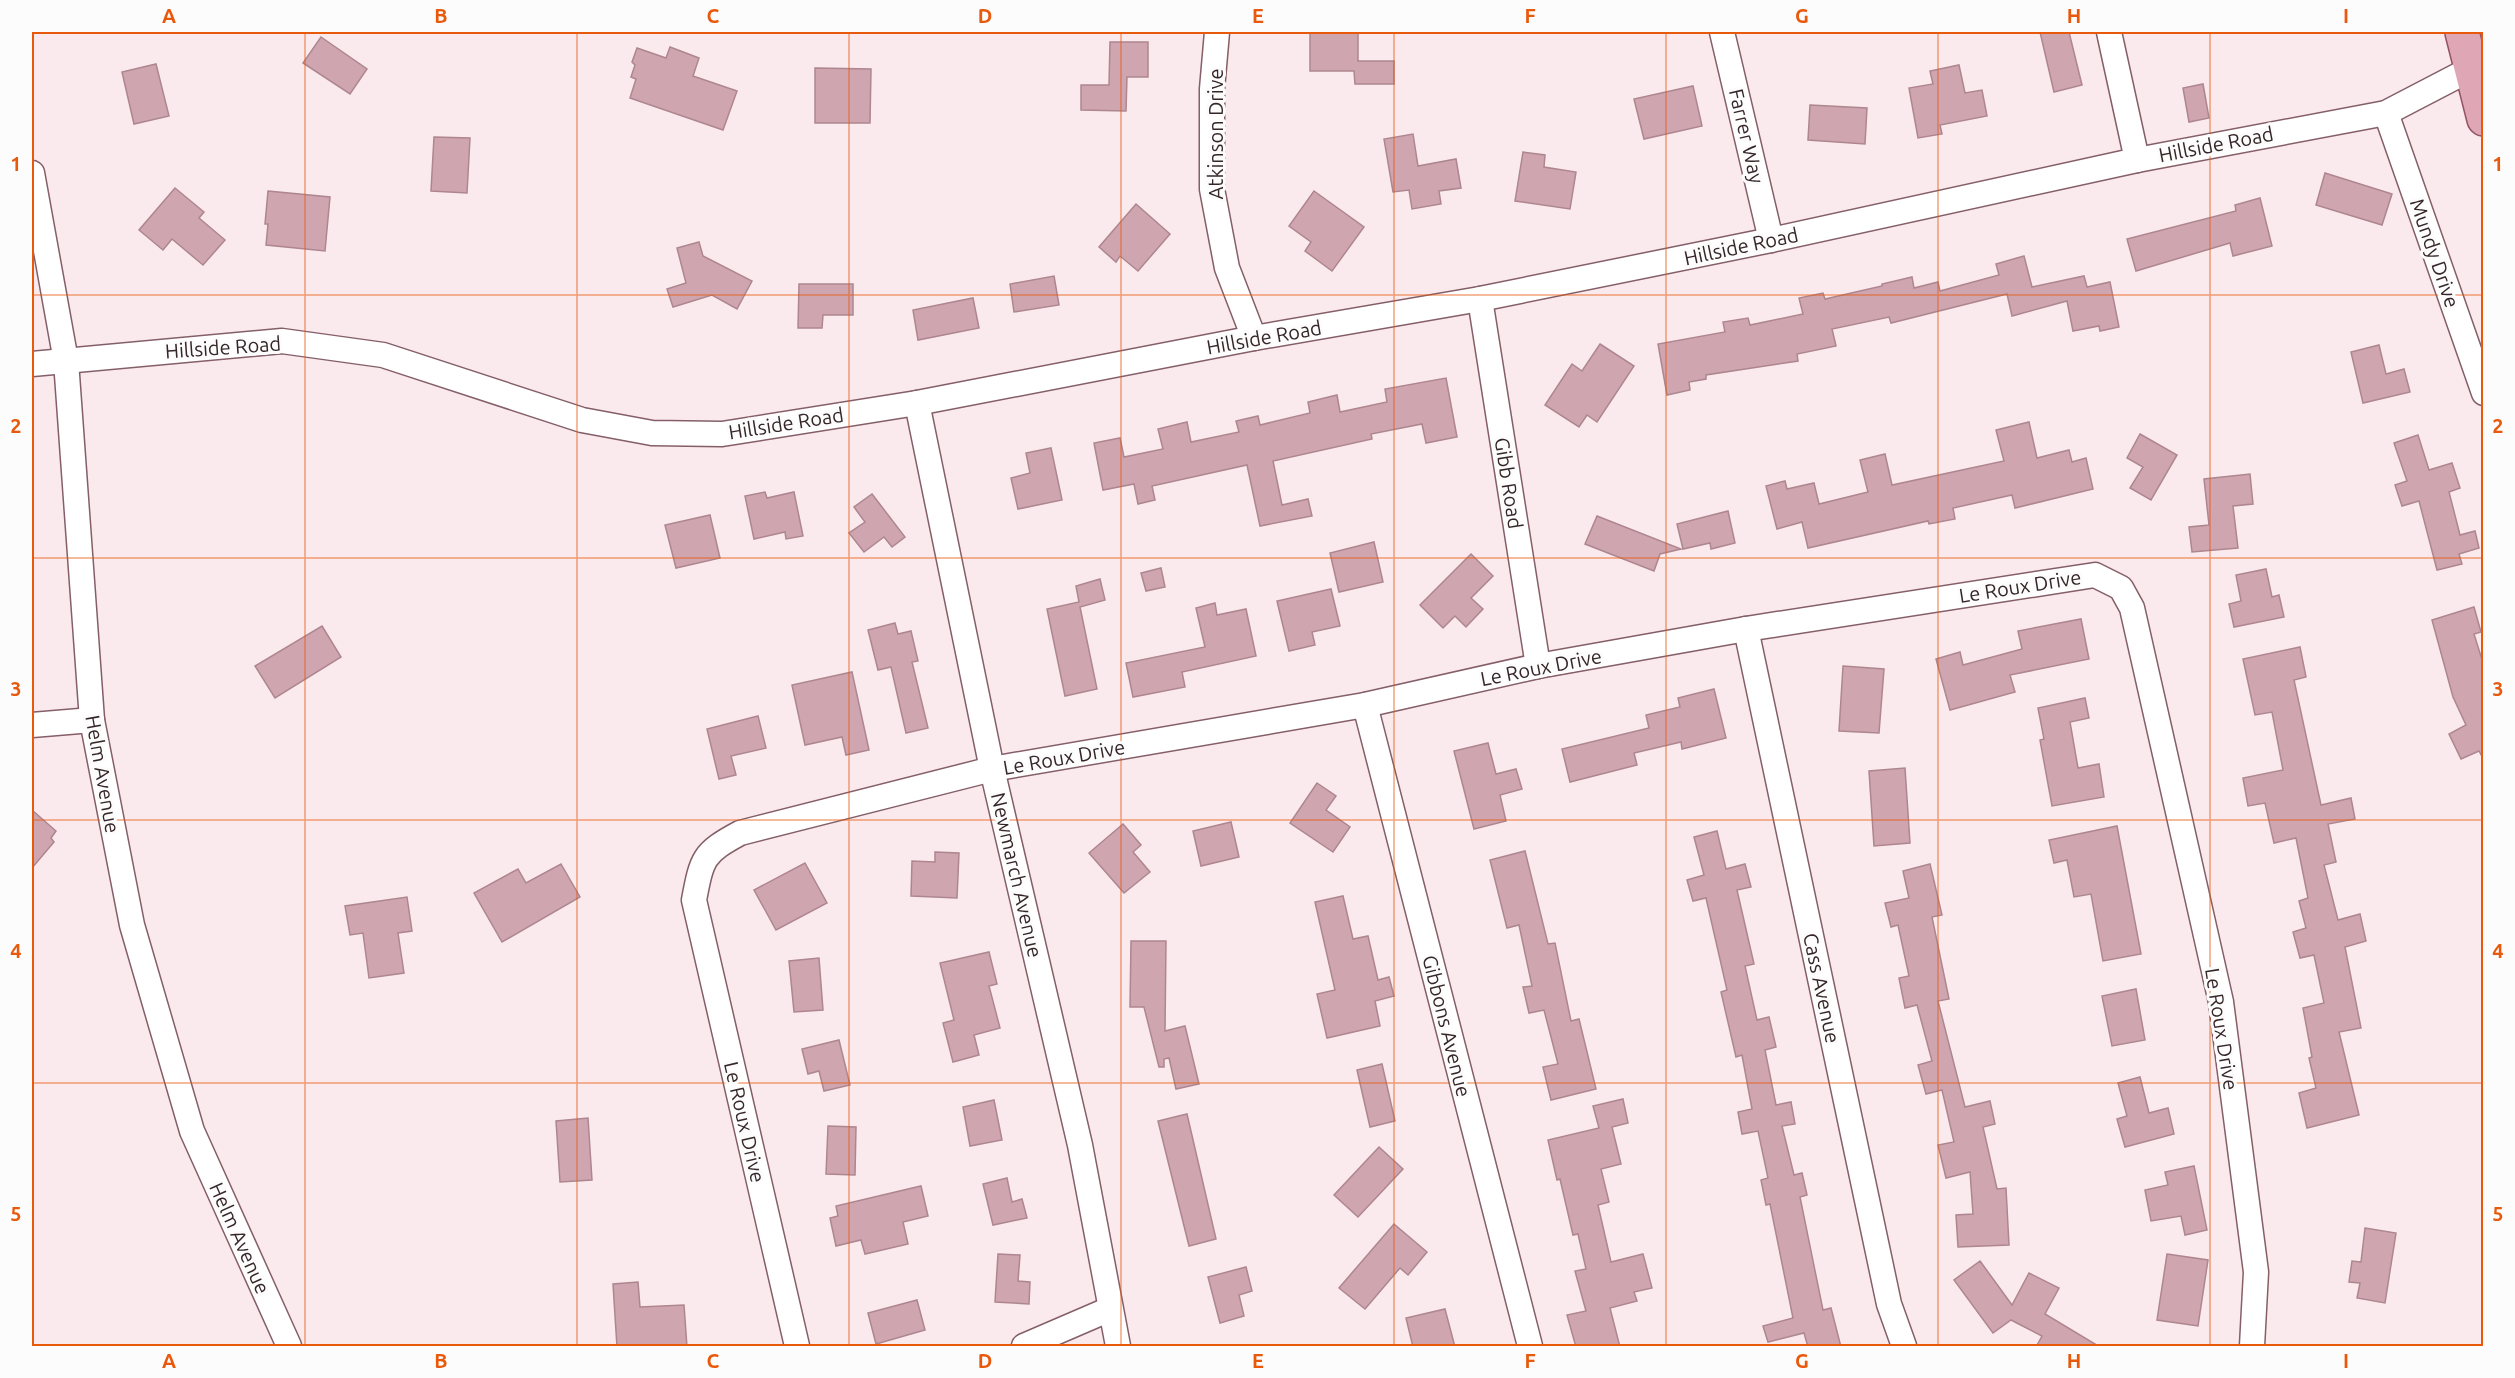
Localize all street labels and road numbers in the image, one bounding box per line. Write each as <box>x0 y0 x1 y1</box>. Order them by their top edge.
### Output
street label: Atkinson Drive <box>1204 69 1227 199</box>
street label: Farrer Way <box>1725 86 1769 186</box>
street label: Hillside Road <box>2157 122 2275 166</box>
street label: Mundy Drive <box>2406 196 2464 310</box>
street label: Hillside Road <box>1682 223 1800 269</box>
street label: Hillside Road <box>1205 316 1323 358</box>
street label: Hillside Road <box>164 331 282 363</box>
street label: Hillside Road <box>727 403 845 443</box>
street label: Gibb Road <box>1490 436 1528 530</box>
street label: Le Roux Drive <box>1957 565 2083 607</box>
street label: Le Roux Drive <box>1478 644 1604 690</box>
street label: Helm Avenue <box>81 713 125 835</box>
street label: Le Roux Drive <box>1001 735 1127 779</box>
street label: Newmarch Avenue <box>987 790 1047 960</box>
street label: Cass Avenue <box>1799 931 1845 1045</box>
street label: Gibbons Avenue <box>1418 953 1476 1099</box>
street label: Le Roux Drive <box>2201 966 2243 1092</box>
street label: Le Roux Drive <box>720 1059 770 1185</box>
street label: Helm Avenue <box>205 1179 275 1297</box>

